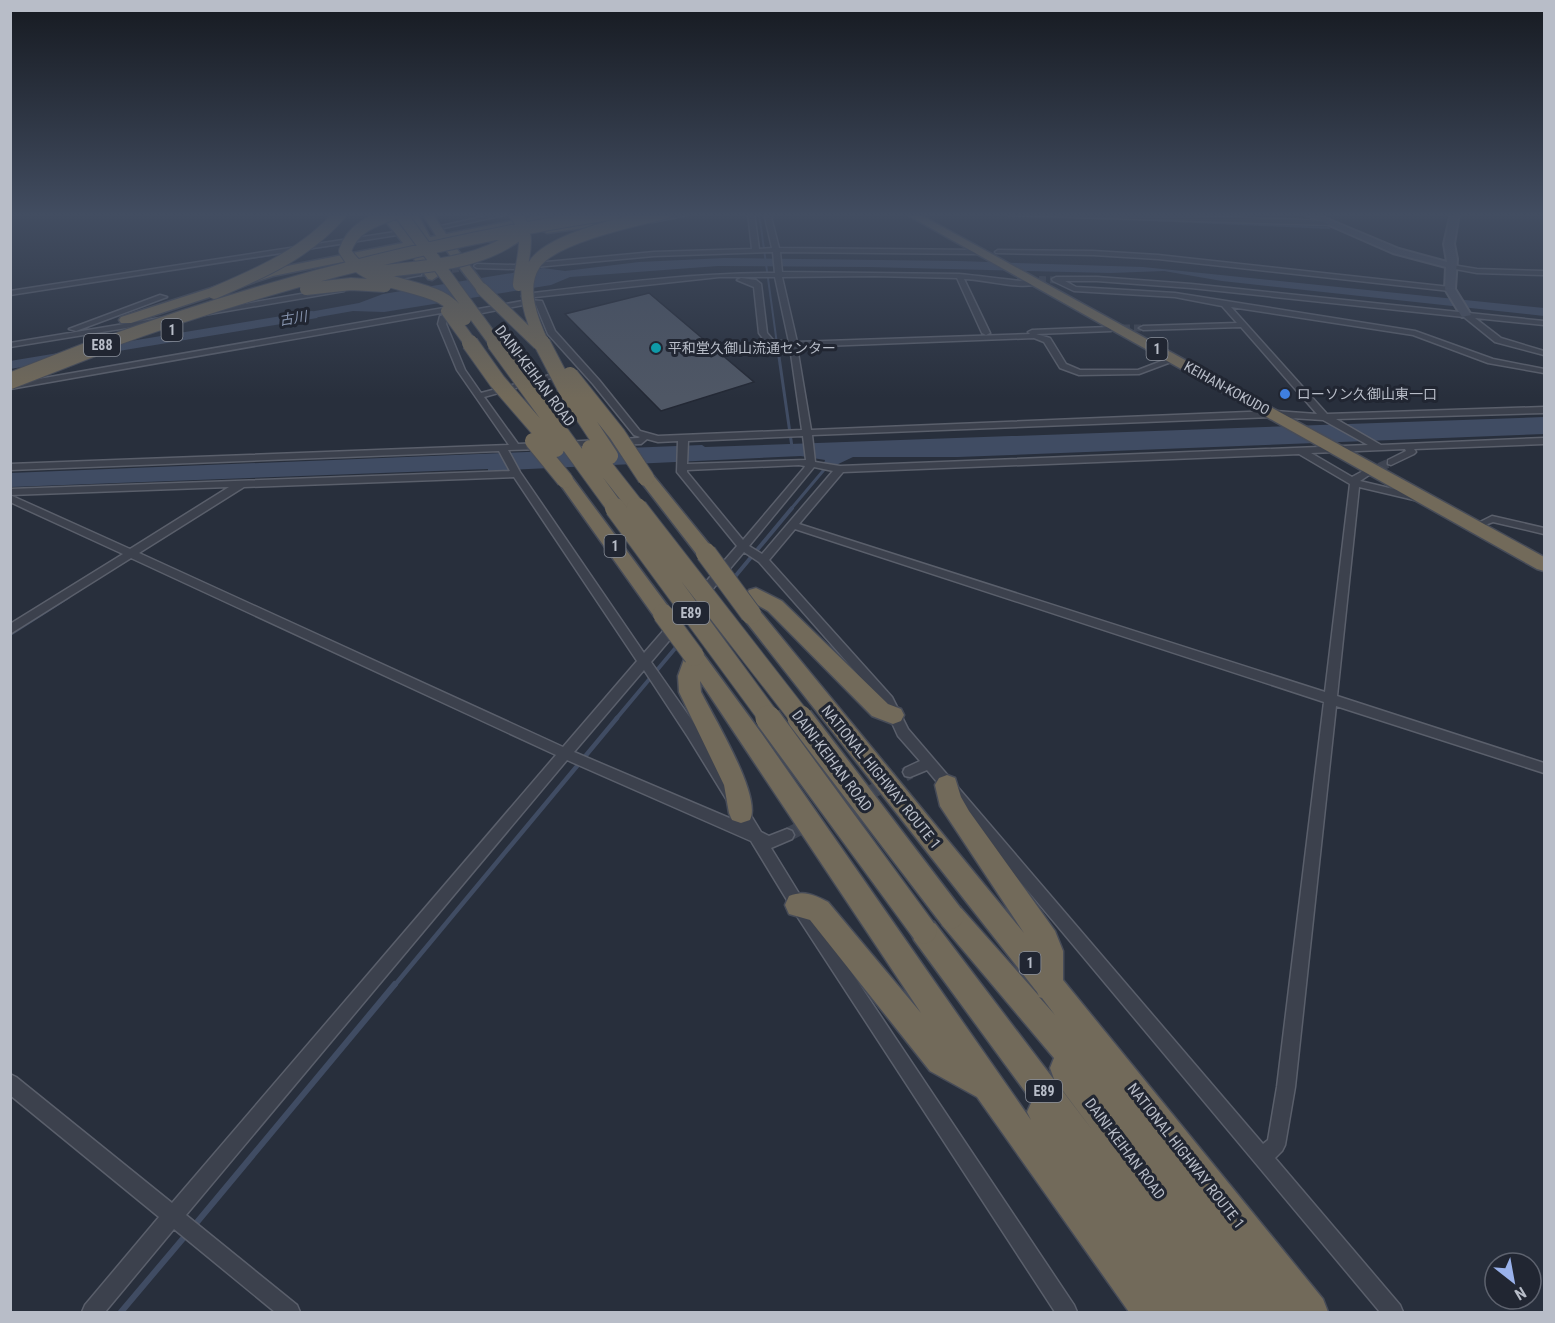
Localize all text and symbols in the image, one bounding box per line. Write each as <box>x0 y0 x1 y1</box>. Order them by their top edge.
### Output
water label: 古川 <box>278 308 310 328</box>
road number: 1 <box>162 319 182 341</box>
street label: DAINI-KEIHAN ROAD <box>491 322 579 430</box>
road number: E88 <box>84 334 120 356</box>
road number: 1 <box>1146 338 1168 360</box>
place label: 平和堂久御山流通センター <box>668 340 836 356</box>
marker: 平和堂久御山流通センター <box>649 341 663 355</box>
street label: KEIHAN-KOKUDO <box>1182 358 1272 418</box>
place label: ローソン久御山東一口 <box>1297 386 1437 402</box>
marker: ローソン久御山東一口 <box>1278 387 1292 401</box>
road number: 1 <box>604 535 626 557</box>
road number: E89 <box>673 602 709 624</box>
street label: NATIONAL HIGHWAY ROUTE 1 <box>818 702 944 852</box>
street label: DAINI-KEIHAN ROAD <box>788 707 876 815</box>
road number: 1 <box>1020 952 1040 974</box>
road number: E89 <box>1026 1080 1062 1102</box>
street label: NATIONAL HIGHWAY ROUTE 1 <box>1124 1080 1248 1232</box>
street label: DAINI-KEIHAN ROAD <box>1081 1095 1169 1203</box>
north arrow <box>1483 1251 1543 1311</box>
text: N <box>1511 1283 1530 1304</box>

